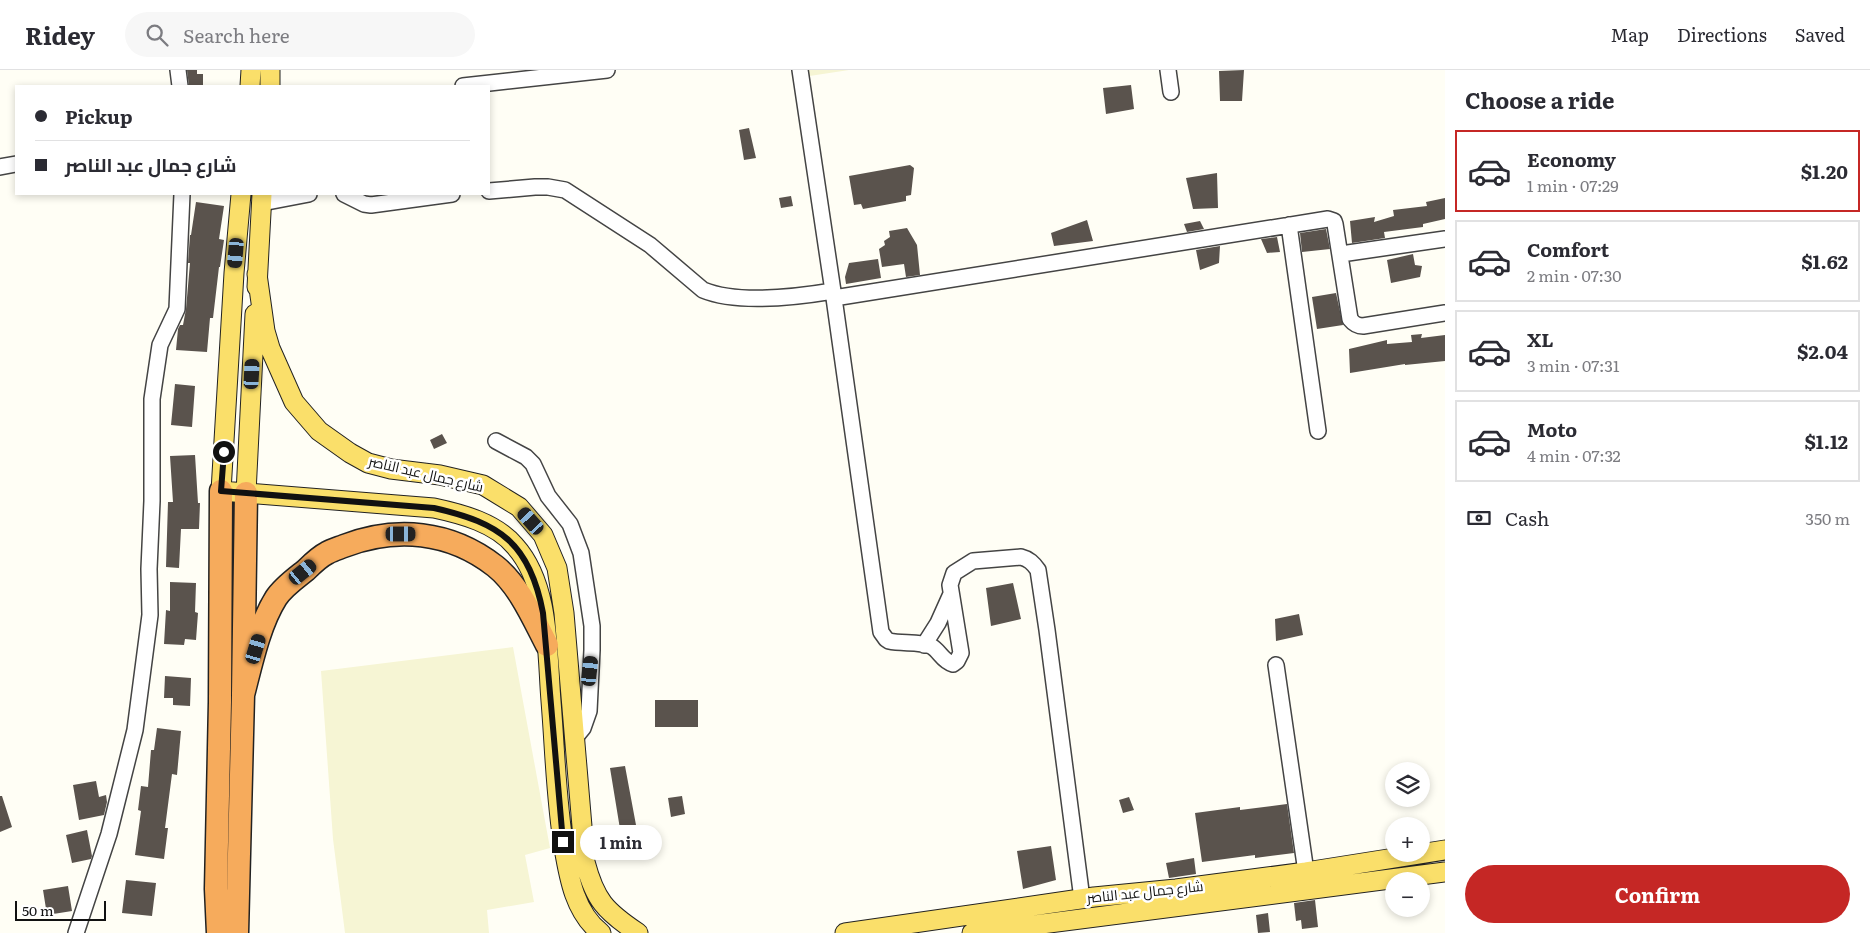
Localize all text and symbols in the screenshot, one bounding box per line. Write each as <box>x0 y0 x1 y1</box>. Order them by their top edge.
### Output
search box <box>125 12 475 57</box>
text: Ridey <box>25 17 95 52</box>
icon: search <box>143 21 171 49</box>
text: Search here <box>183 21 290 49</box>
text: Map <box>1611 21 1649 48</box>
text: Directions <box>1677 21 1767 48</box>
text: Saved <box>1795 21 1845 48</box>
text: Choose a ride <box>1465 83 1614 116</box>
text: Pickup <box>65 102 133 130</box>
text: Economy <box>1527 145 1616 173</box>
icon: car <box>1467 149 1512 194</box>
text: شارع جمال عبد الناصر <box>65 150 236 178</box>
text: $1.20 <box>1801 157 1848 185</box>
text: 1 min · 07:29 <box>1527 173 1619 197</box>
text: Comfort <box>1527 235 1609 263</box>
car <box>227 237 244 269</box>
icon: car <box>1467 239 1512 284</box>
text: $1.62 <box>1801 247 1848 275</box>
text: 2 min · 07:30 <box>1527 263 1622 287</box>
text: XL <box>1527 325 1554 353</box>
icon: car <box>1467 329 1512 374</box>
text: $2.04 <box>1797 337 1848 365</box>
text: 3 min · 07:31 <box>1527 353 1619 377</box>
car <box>243 359 260 389</box>
text: Moto <box>1527 415 1577 443</box>
icon: car <box>1467 419 1512 464</box>
text: $1.12 <box>1805 427 1848 455</box>
route start <box>213 441 235 463</box>
text: 4 min · 07:32 <box>1527 443 1621 467</box>
street label: شارع جمال عبد الناصر <box>366 450 486 496</box>
icon: cash <box>1465 504 1493 532</box>
text: Cash <box>1505 504 1549 532</box>
car <box>515 505 546 537</box>
text: 350 m <box>1805 506 1850 530</box>
car <box>386 527 416 542</box>
car <box>286 557 319 587</box>
car <box>244 632 267 666</box>
car <box>580 655 599 687</box>
map controls <box>1385 762 1430 917</box>
button: layers <box>1385 762 1430 807</box>
button: + <box>1385 817 1430 862</box>
callout: 1 min <box>580 824 663 860</box>
text: 1 min <box>600 830 642 854</box>
route end <box>552 831 574 853</box>
button: Confirm <box>1465 865 1850 923</box>
button: − <box>1385 872 1430 917</box>
street label: شارع جمال عبد الناصر <box>1085 875 1204 907</box>
scale bar <box>15 898 106 921</box>
text: 50 m <box>22 900 54 920</box>

